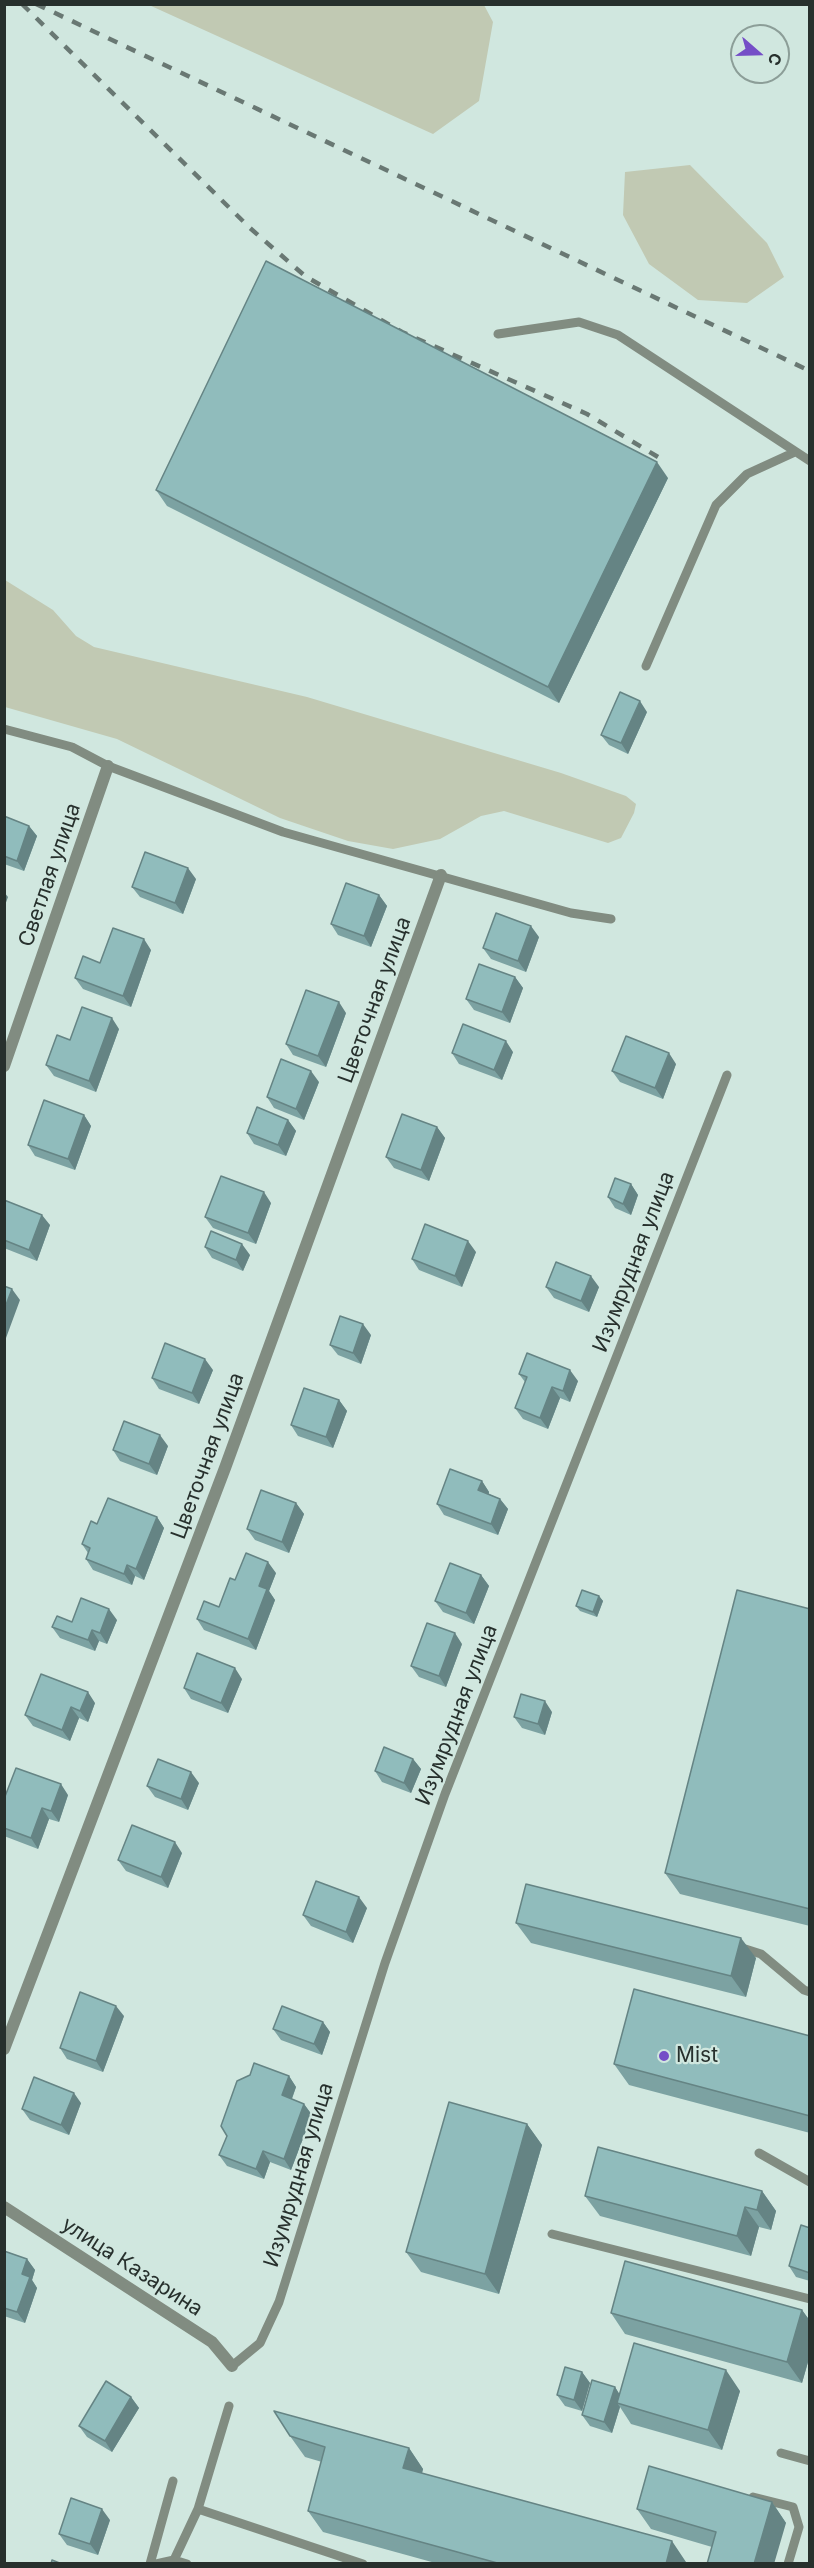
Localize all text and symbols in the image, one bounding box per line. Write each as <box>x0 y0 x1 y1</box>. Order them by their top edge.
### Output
north arrow <box>730 24 790 84</box>
text: С <box>764 50 786 68</box>
street label: Светлая улица <box>14 800 86 950</box>
street label: Цветочная улица <box>333 913 417 1087</box>
street label: Изумрудная улица <box>588 1168 680 1356</box>
street label: Цветочная улица <box>166 1369 250 1543</box>
street label: Изумрудная улица <box>411 1621 503 1809</box>
place label: Mist <box>676 2043 718 2069</box>
marker: Mist <box>657 2049 671 2063</box>
street label: Изумрудная улица <box>259 2080 339 2270</box>
street label: улица Казарина <box>57 2212 207 2322</box>

